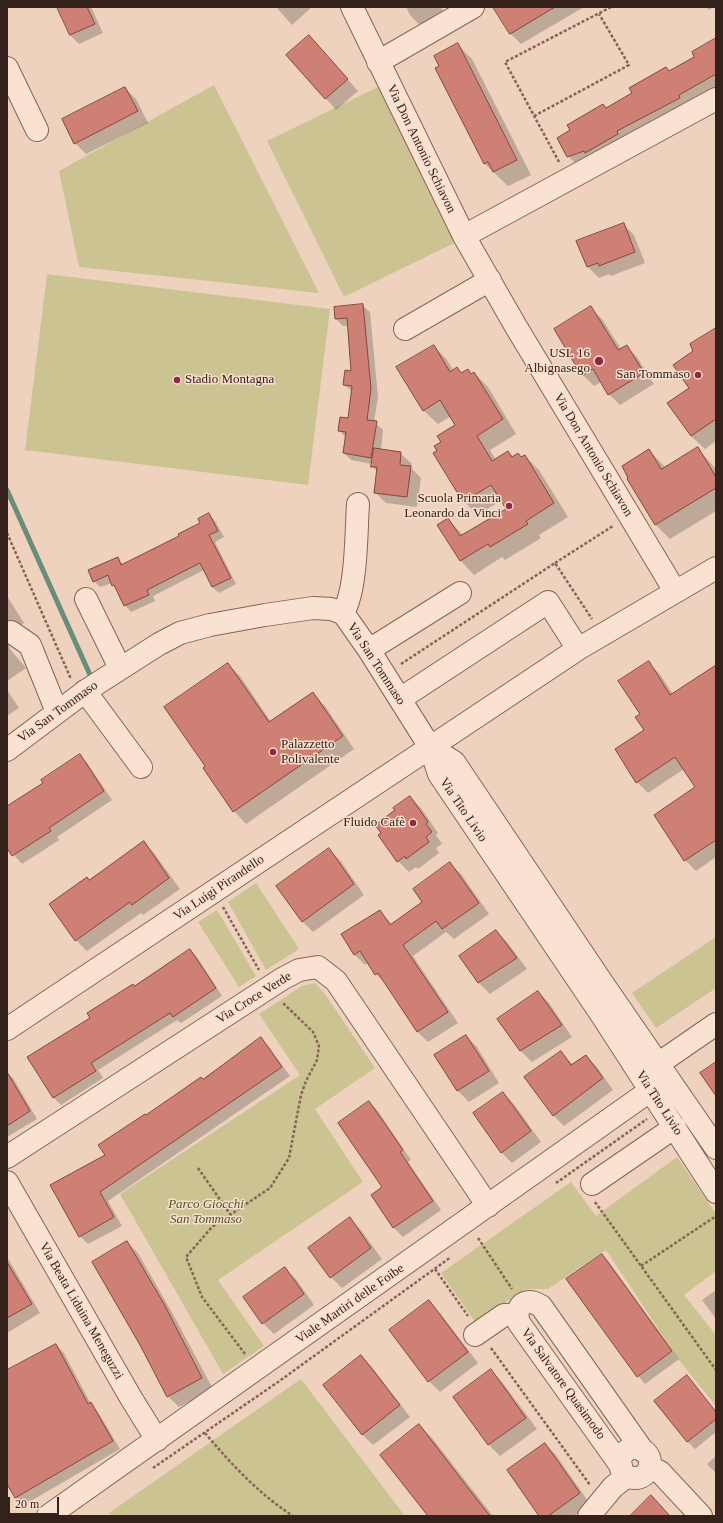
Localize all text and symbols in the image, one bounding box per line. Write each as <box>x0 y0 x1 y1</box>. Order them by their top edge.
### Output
street label: Via Don Antonio Schiavon <box>383 82 459 216</box>
place label: USL 16 Albignasego <box>524 346 590 377</box>
marker: USL 16 Albignasego <box>593 355 605 367</box>
place label: San Tommaso <box>616 367 690 383</box>
marker: San Tommaso <box>693 370 703 380</box>
place label: Stadio Montagna <box>185 372 274 388</box>
marker: Stadio Montagna <box>172 375 182 385</box>
street label: Via Don Antonio Schiavon <box>550 391 636 519</box>
place label: Scuola Primaria Leonardo da Vinci <box>404 491 501 522</box>
marker: Scuola Primaria Leonardo da Vinci <box>504 501 514 511</box>
street label: Via San Tommaso <box>344 620 408 708</box>
street label: Via San Tommaso <box>15 678 101 746</box>
place label: Palazzetto Polivalente <box>281 737 339 768</box>
marker: Palazzetto Polivalente <box>268 747 278 757</box>
street label: Via Tito Livio <box>436 775 490 845</box>
place label: Fluido Cafè <box>343 815 405 831</box>
marker: Fluido Cafè <box>408 818 418 828</box>
street label: Via Luigi Pirandello <box>171 852 267 924</box>
street label: Via Croce Verde <box>213 969 295 1027</box>
street label: Via Tito Livio <box>632 1068 686 1138</box>
park label: Parco Giocchi San Tommaso <box>168 1197 244 1228</box>
street label: Via Beata Liduina Meneguzzi <box>35 1240 127 1382</box>
street label: Viale Martiri delle Foibe <box>293 1261 407 1347</box>
street label: Via Salvatore Quasimodo <box>517 1325 609 1443</box>
scale bar <box>10 1489 61 1515</box>
text: 20 m <box>15 1497 39 1511</box>

